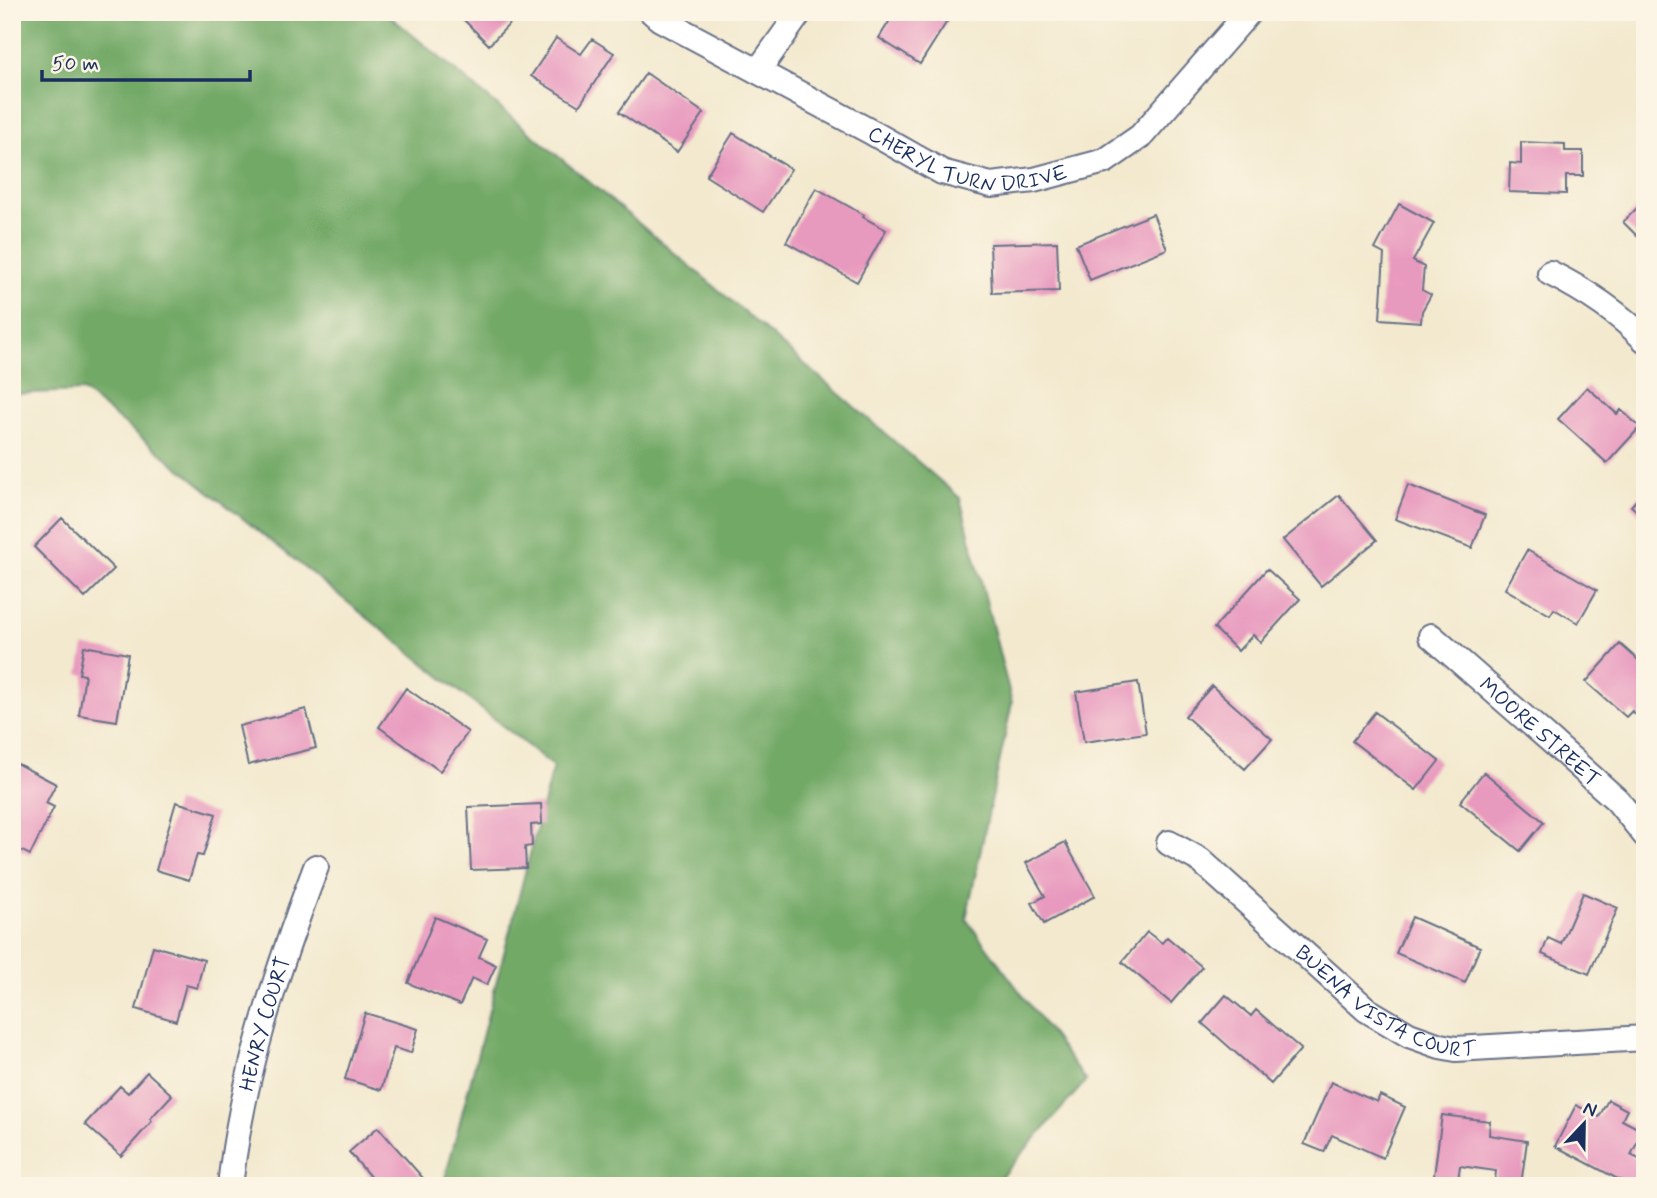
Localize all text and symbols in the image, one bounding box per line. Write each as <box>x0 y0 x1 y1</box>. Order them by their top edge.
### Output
scale bar <box>42 38 250 82</box>
text: 50 m <box>52 50 99 78</box>
street label: CHERYL TURN DRIVE <box>863 120 1071 201</box>
street label: MOORE STREET <box>1473 671 1606 793</box>
street label: BUENA VISTA COURT <box>1289 939 1477 1065</box>
street label: HENRY COURT <box>233 953 298 1094</box>
north arrow <box>1548 1090 1618 1160</box>
text: N <box>1579 1096 1600 1124</box>

